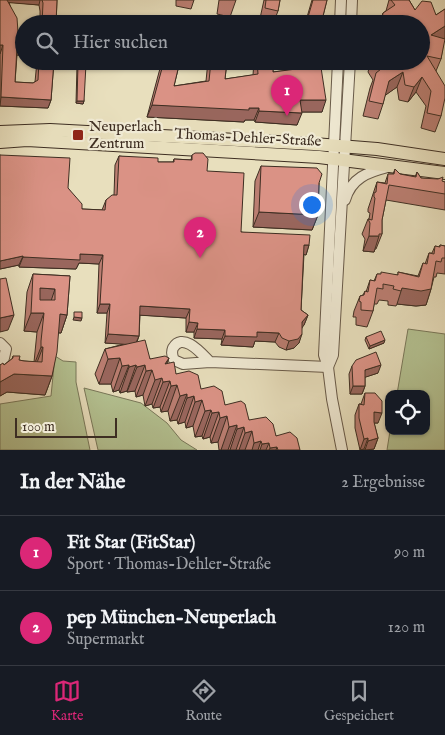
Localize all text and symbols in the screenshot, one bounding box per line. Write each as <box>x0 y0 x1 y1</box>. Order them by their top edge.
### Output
search box <box>15 15 430 70</box>
icon: search <box>33 29 61 57</box>
text: Hier suchen <box>73 31 168 55</box>
pin: 1 <box>271 75 303 116</box>
place label: Neuperlach Zentrum <box>89 117 162 153</box>
street label: Thomas-Dehler-Straße <box>174 124 322 151</box>
marker: Neuperlach Zentrum <box>71 128 85 142</box>
your location <box>299 192 325 218</box>
pin: 2 <box>184 217 216 258</box>
map controls <box>385 390 430 435</box>
button: locate <box>385 390 430 435</box>
scale bar <box>15 415 118 438</box>
text: 100 m <box>22 418 55 436</box>
text: In der Nähe <box>20 469 126 496</box>
text: 2 Ergebnisse <box>341 473 425 493</box>
text: Fit Star (FitStar) <box>67 531 195 555</box>
text: 1 <box>33 543 39 563</box>
text: 90 m <box>394 543 425 563</box>
text: Sport · Thomas-Dehler-Straße <box>67 555 271 575</box>
text: pep München-Neuperlach <box>67 606 276 630</box>
text: 2 <box>32 618 40 638</box>
text: 120 m <box>388 618 425 638</box>
text: Supermarkt <box>67 630 145 650</box>
tab: Karte <box>51 677 84 725</box>
tab: Route <box>185 677 222 725</box>
tab: Gespeichert <box>324 677 394 725</box>

